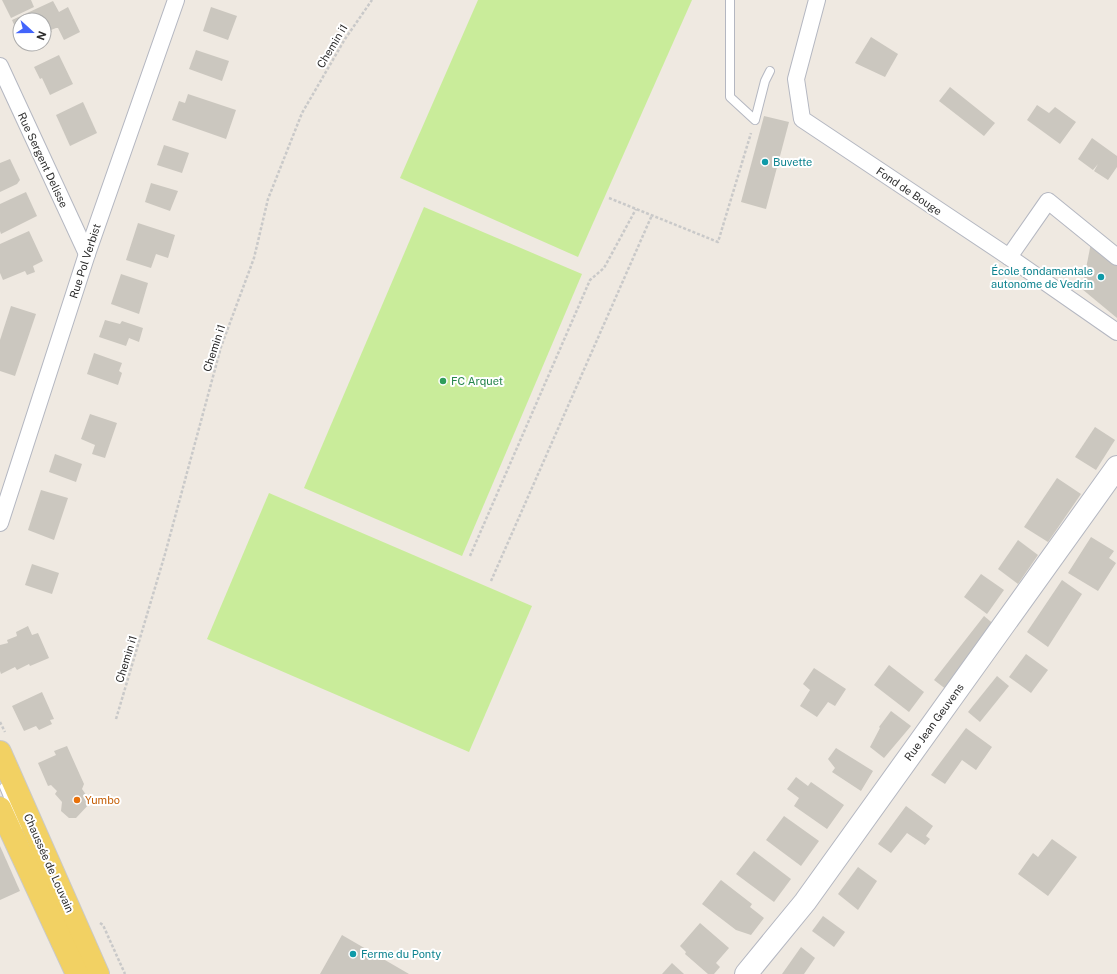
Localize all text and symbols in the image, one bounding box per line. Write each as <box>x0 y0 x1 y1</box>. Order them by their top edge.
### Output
north arrow <box>12 12 52 52</box>
street label: Chemin i1 <box>314 22 350 70</box>
text: N <box>34 29 48 42</box>
street label: Rue Sergent Delisse <box>16 111 70 209</box>
place label: Buvette <box>773 156 812 168</box>
marker: Buvette <box>760 157 770 167</box>
street label: Fond de Bouge <box>874 165 944 217</box>
street label: Rue Pol Verbist <box>67 222 103 300</box>
place label: École fondamentale autonome de Vedrin <box>991 264 1093 290</box>
marker: École fondamentale autonome de Vedrin <box>1096 272 1106 282</box>
street label: Chemin i1 <box>201 323 227 373</box>
place label: FC Arquet <box>451 375 503 387</box>
marker: FC Arquet <box>438 376 448 386</box>
street label: Chemin i1 <box>113 634 139 684</box>
street label: Rue Jean Geuvens <box>902 681 966 763</box>
place label: Yumbo <box>85 794 120 806</box>
marker: Yumbo <box>72 795 82 805</box>
street label: Chaussée de Louvain <box>22 812 76 914</box>
place label: Ferme du Ponty <box>361 948 441 960</box>
marker: Ferme du Ponty <box>348 949 358 959</box>

